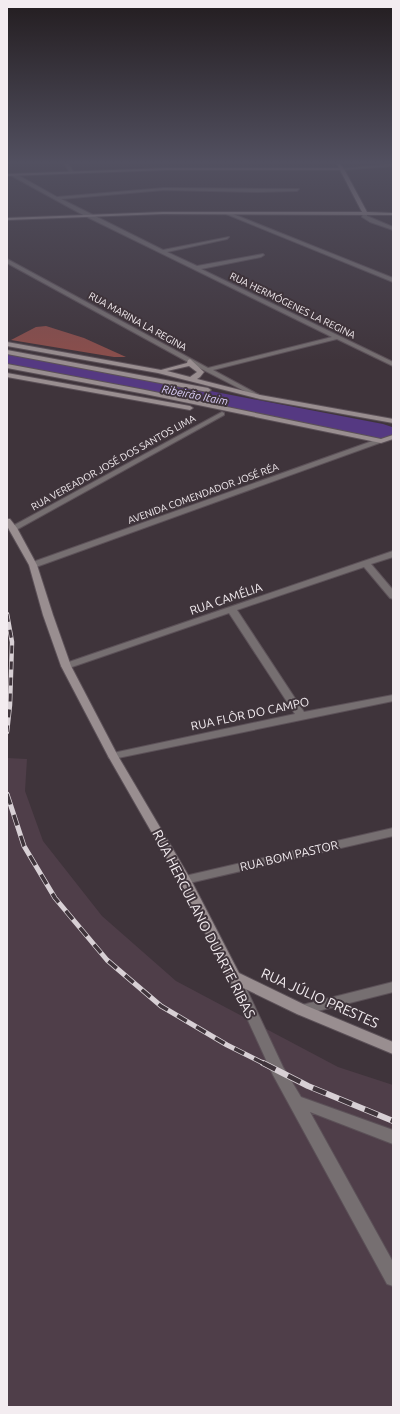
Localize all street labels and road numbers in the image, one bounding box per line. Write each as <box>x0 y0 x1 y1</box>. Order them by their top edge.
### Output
street label: RUA HERMÓGENES LA REGINA <box>228 269 358 341</box>
street label: RUA MARINA LA REGINA <box>87 290 189 353</box>
street label: RUA VEREADOR JOSÉ DOS SANTOS LIMA <box>29 411 198 512</box>
street label: AVENIDA COMENDADOR JOSÉ RÉA <box>126 460 281 526</box>
street label: RUA CAMÉLIA <box>188 580 264 617</box>
street label: RUA FLÔR DO CAMPO <box>190 695 310 732</box>
street label: RUA HERCULANO DUARTE RIBAS <box>149 827 259 1021</box>
street label: RUA BOM PASTOR <box>238 838 340 873</box>
street label: RUA JÚLIO PRESTES <box>259 964 382 1031</box>

